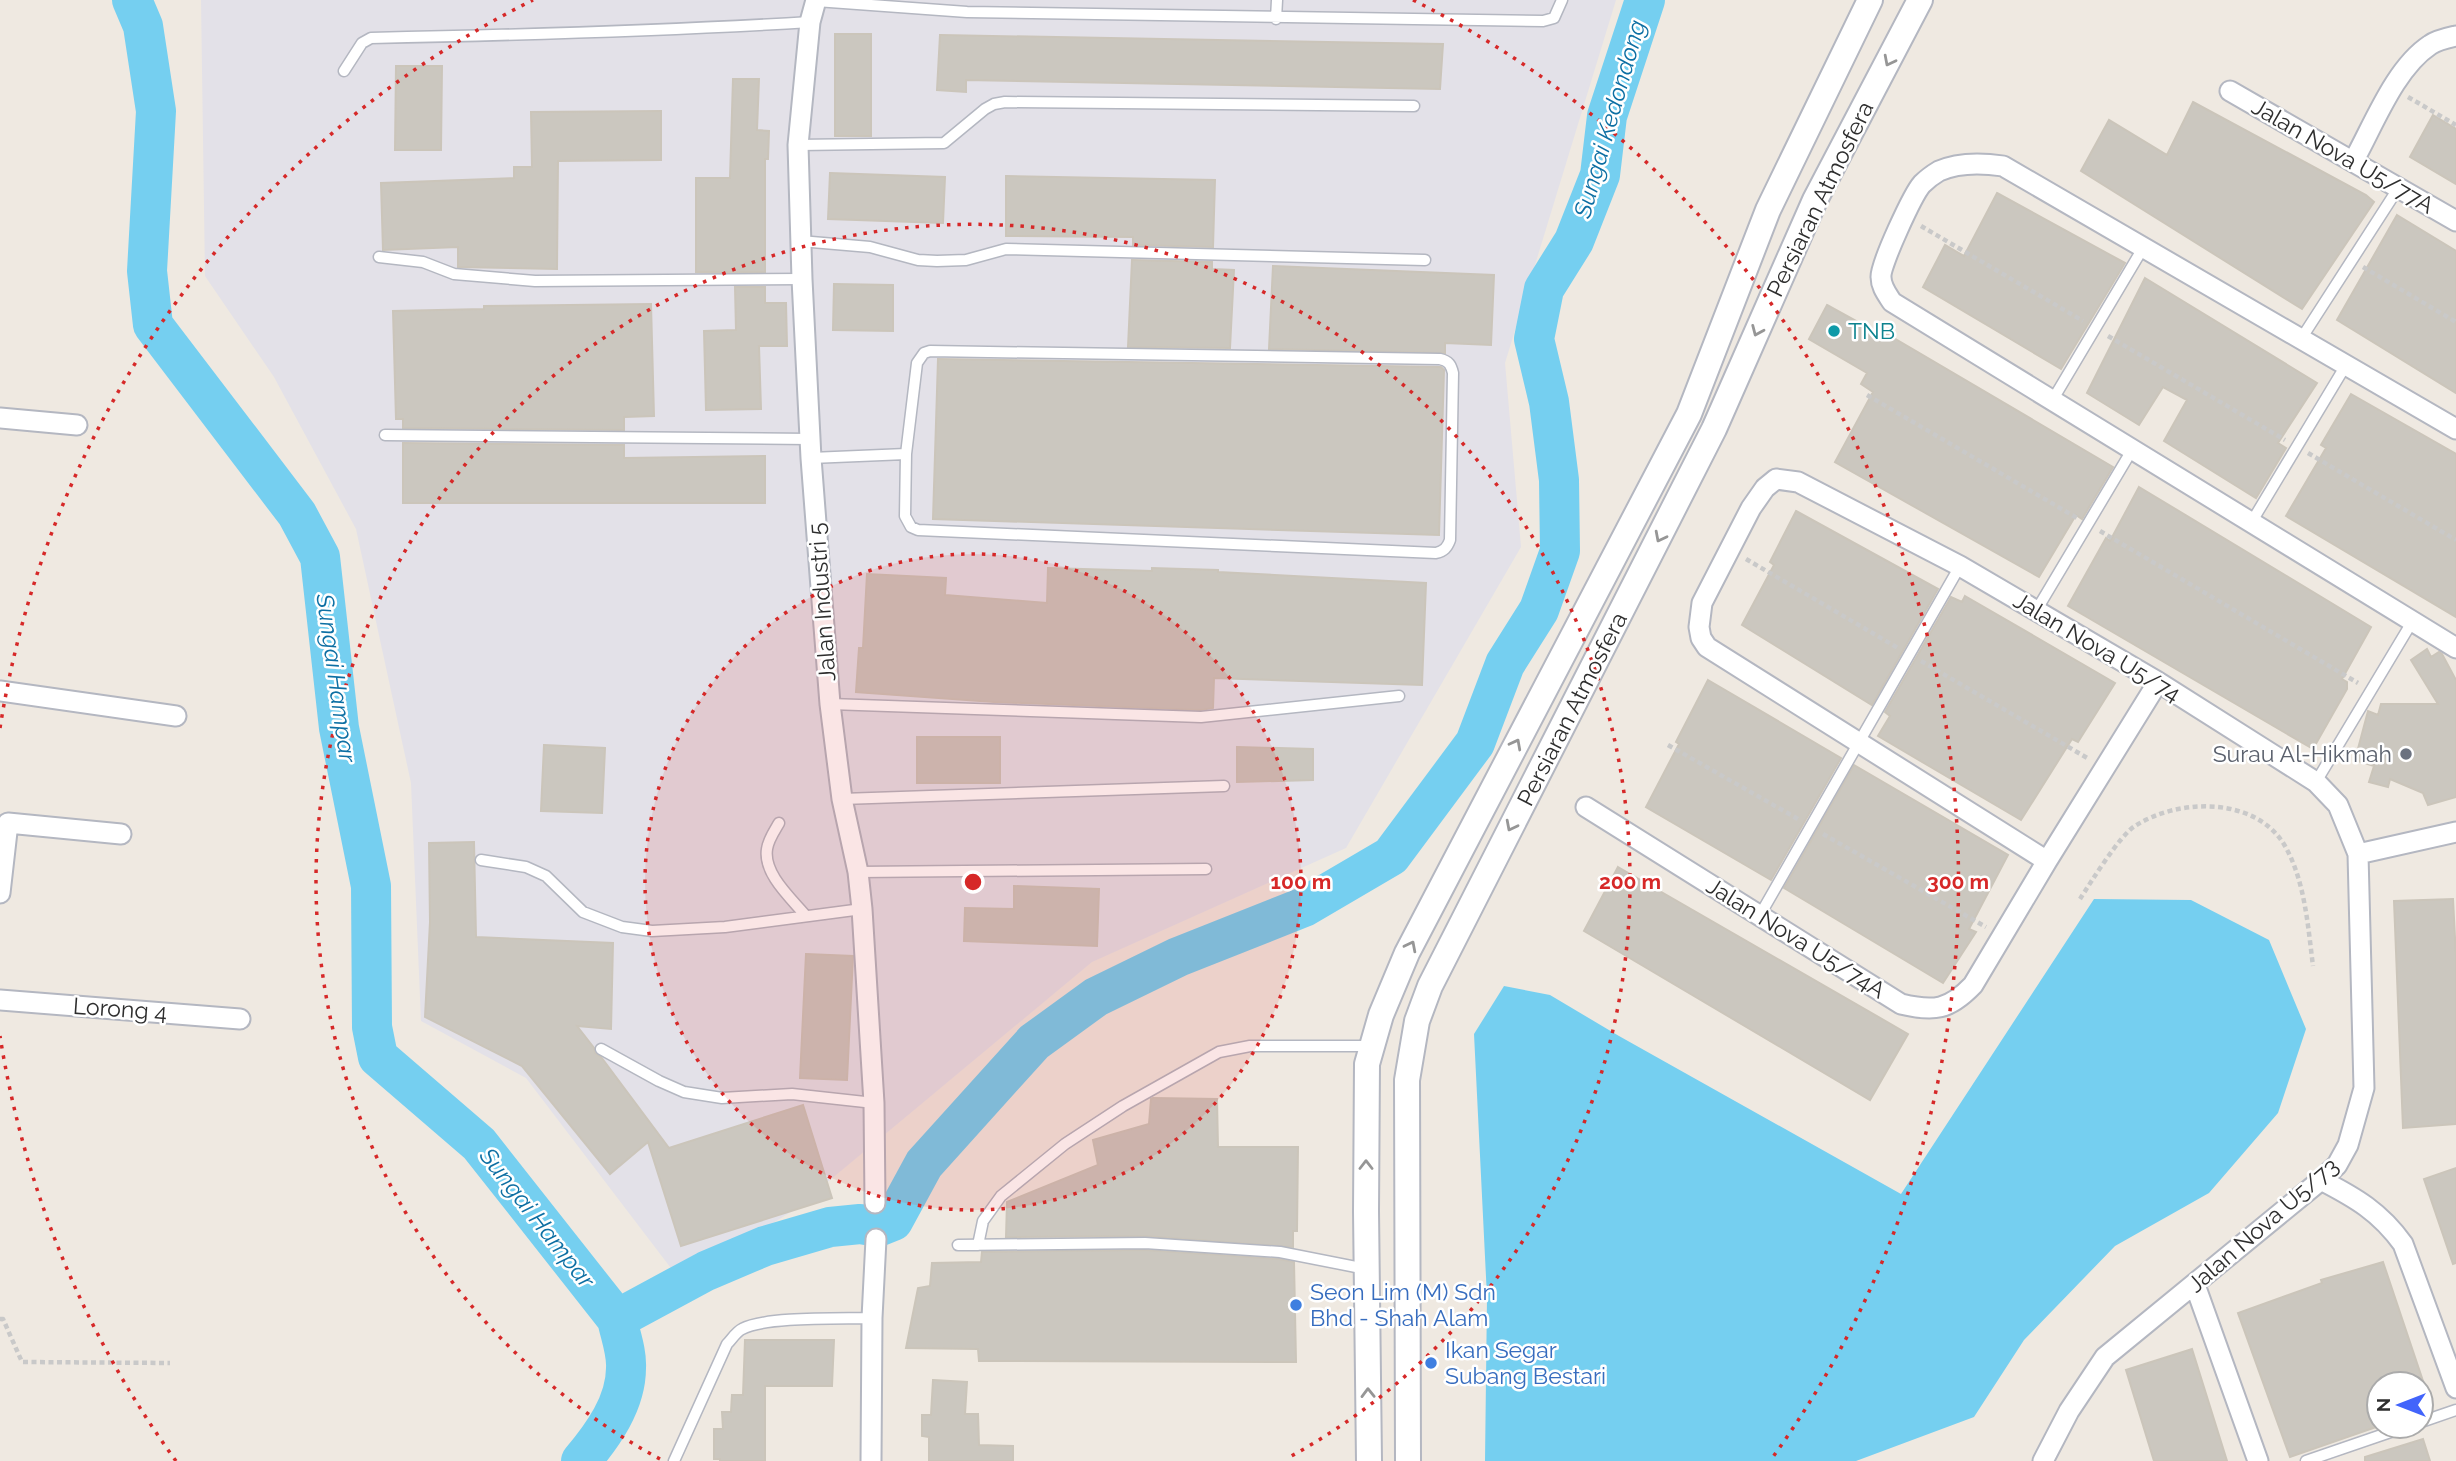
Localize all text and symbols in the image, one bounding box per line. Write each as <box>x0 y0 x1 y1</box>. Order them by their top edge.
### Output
water label: Sungai Kedondong <box>1567 16 1652 222</box>
one-way arrow <box>1884 54 1898 66</box>
street label: Jalan Nova U5/77A <box>2247 92 2439 219</box>
street label: Persiaran Atmosfera <box>1761 97 1878 301</box>
place label: TNB <box>1848 317 1895 344</box>
marker: TNB <box>1826 323 1842 339</box>
one-way arrow <box>1752 324 1766 336</box>
street label: Jalan Industri 5 <box>802 522 841 682</box>
one-way arrow <box>1655 530 1669 542</box>
street label: Jalan Nova U5/74 <box>2009 586 2186 707</box>
water label: Sungai Hampar <box>310 591 363 765</box>
street label: Persiaran Atmosfera <box>1511 608 1632 810</box>
one-way arrow <box>1508 739 1522 752</box>
place label: Surau Al-Hikmah <box>2213 740 2392 767</box>
marker: Surau Al-Hikmah <box>2398 746 2414 762</box>
one-way arrow <box>1506 819 1520 831</box>
text: 100 m <box>1271 869 1331 894</box>
text: 200 m <box>1599 869 1661 894</box>
text: 300 m <box>1927 869 1989 894</box>
centre of rings <box>961 870 985 894</box>
street label: Jalan Nova U5/74A <box>1702 872 1891 1004</box>
one-way arrow <box>1403 941 1417 953</box>
street label: Lorong 4 <box>72 992 168 1025</box>
water label: Sungai Hampar <box>473 1141 602 1294</box>
street label: Jalan Nova U5/73 <box>2182 1152 2344 1297</box>
one-way arrow <box>1358 1160 1374 1170</box>
place label: Seon Lim (M) Sdn Bhd - Shah Alam <box>1310 1278 1496 1331</box>
marker: Seon Lim (M) Sdn Bhd - Shah Alam <box>1288 1297 1304 1313</box>
place label: Ikan Segar Subang Bestari <box>1445 1336 1606 1389</box>
marker: Ikan Segar Subang Bestari <box>1423 1355 1439 1371</box>
north arrow <box>2365 1370 2435 1440</box>
one-way arrow <box>1360 1387 1376 1398</box>
text: N <box>2372 1398 2394 1412</box>

